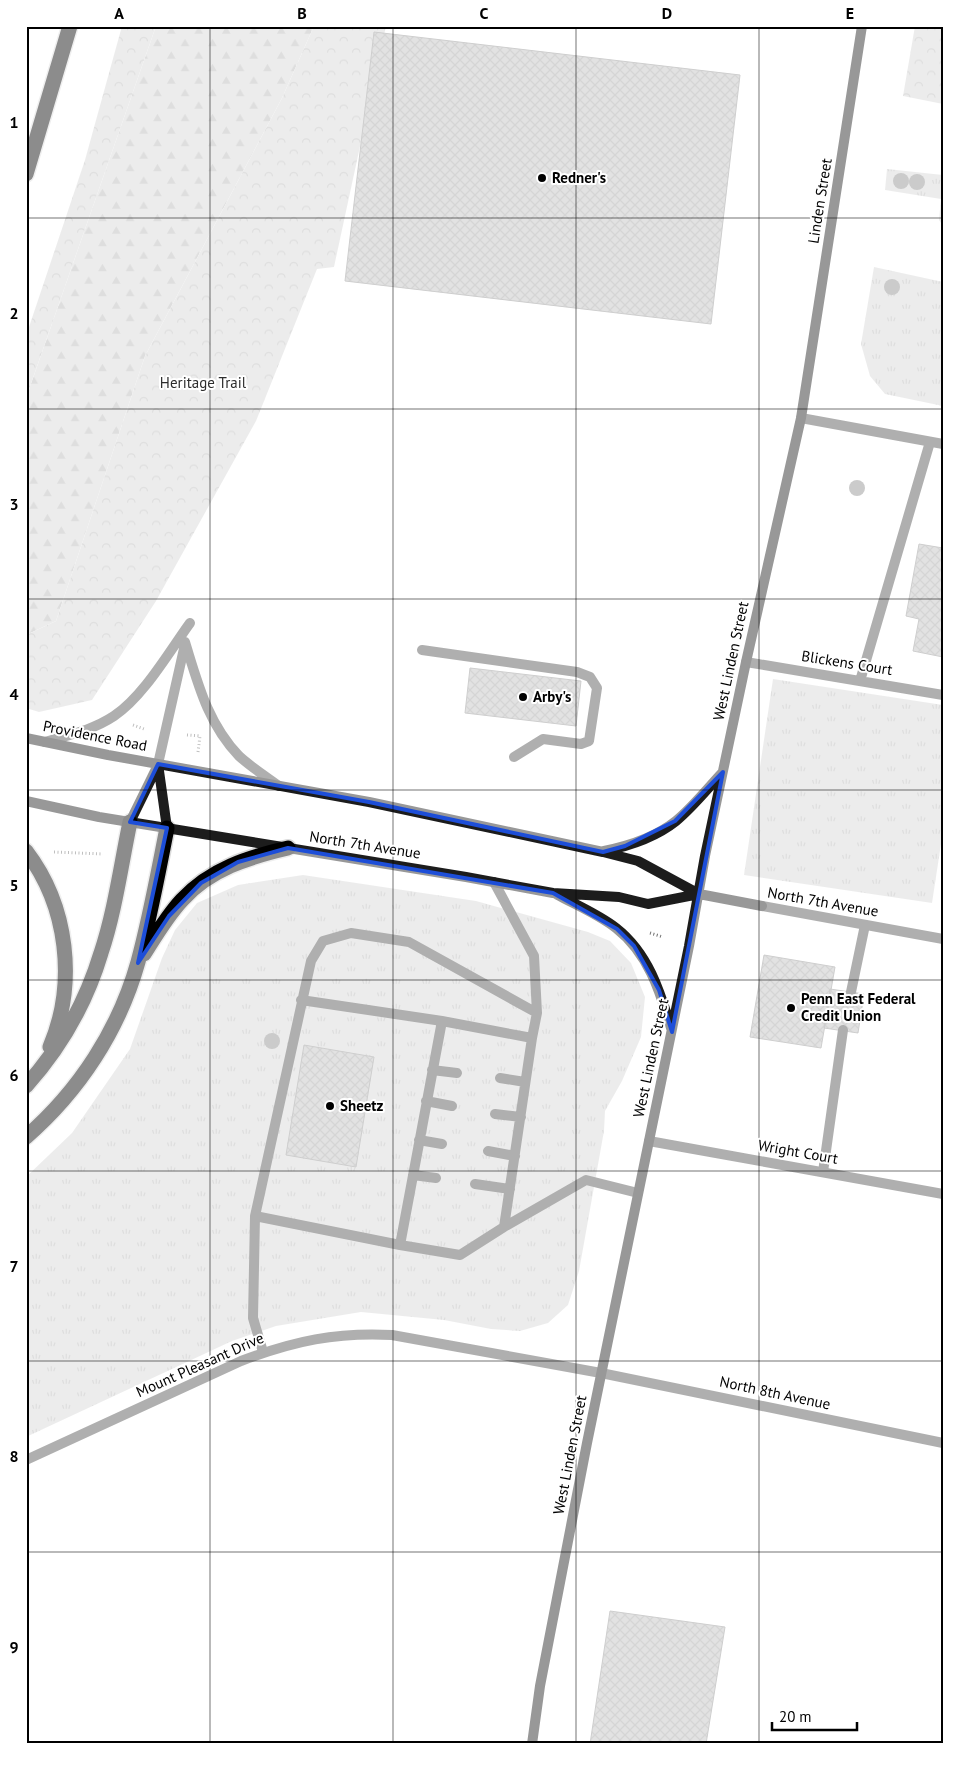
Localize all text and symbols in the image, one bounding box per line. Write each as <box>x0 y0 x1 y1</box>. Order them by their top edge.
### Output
text: A <box>114 3 124 23</box>
text: B <box>297 3 307 23</box>
text: C <box>480 3 489 23</box>
text: D <box>662 3 672 23</box>
text: E <box>846 3 854 23</box>
text: 1 <box>9 112 19 132</box>
street label: Linden Street <box>803 157 836 245</box>
place label: Redner's <box>552 168 606 187</box>
marker: Redner's <box>536 172 548 184</box>
text: 2 <box>9 303 19 323</box>
park label: Heritage Trail <box>160 373 247 392</box>
text: 3 <box>9 494 19 514</box>
street label: West Linden Street <box>709 600 752 722</box>
street label: Blickens Court <box>800 646 894 679</box>
text: 4 <box>9 684 19 704</box>
place label: Arby's <box>533 687 571 706</box>
marker: Arby's <box>517 691 529 703</box>
street label: Providence Road <box>41 716 149 755</box>
street label: North 7th Avenue <box>308 826 422 863</box>
text: 5 <box>9 875 19 895</box>
street label: North 7th Avenue <box>766 882 880 921</box>
place label: Penn East Federal Credit Union <box>801 989 916 1025</box>
street label: West Linden Street <box>629 997 672 1119</box>
marker: Penn East Federal Credit Union <box>785 1002 797 1014</box>
text: 6 <box>9 1065 19 1085</box>
place label: Sheetz <box>340 1096 384 1115</box>
marker: Sheetz <box>324 1100 336 1112</box>
street label: Wright Court <box>757 1135 840 1168</box>
text: 7 <box>9 1256 19 1276</box>
street label: Mount Pleasant Drive <box>133 1328 267 1401</box>
street label: North 8th Avenue <box>718 1371 832 1414</box>
street label: West Linden Street <box>549 1394 590 1516</box>
text: 8 <box>9 1446 19 1466</box>
text: 9 <box>9 1637 19 1657</box>
scale bar <box>772 1700 856 1732</box>
text: 20 m <box>779 1707 812 1726</box>

